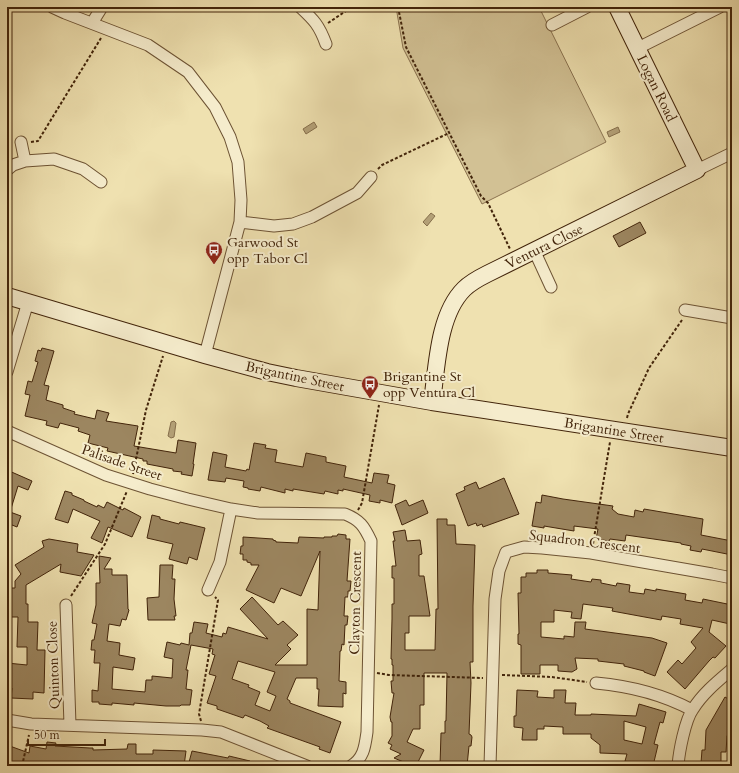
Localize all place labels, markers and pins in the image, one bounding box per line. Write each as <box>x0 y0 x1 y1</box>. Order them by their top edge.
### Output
place label: Garwood St opp Tabor Cl <box>227 233 308 268</box>
bus stop icon: Garwood St opp Tabor Cl <box>204 240 224 265</box>
place label: Brigantine St opp Ventura Cl <box>383 367 476 402</box>
bus stop icon: Brigantine St opp Ventura Cl <box>360 374 380 399</box>

